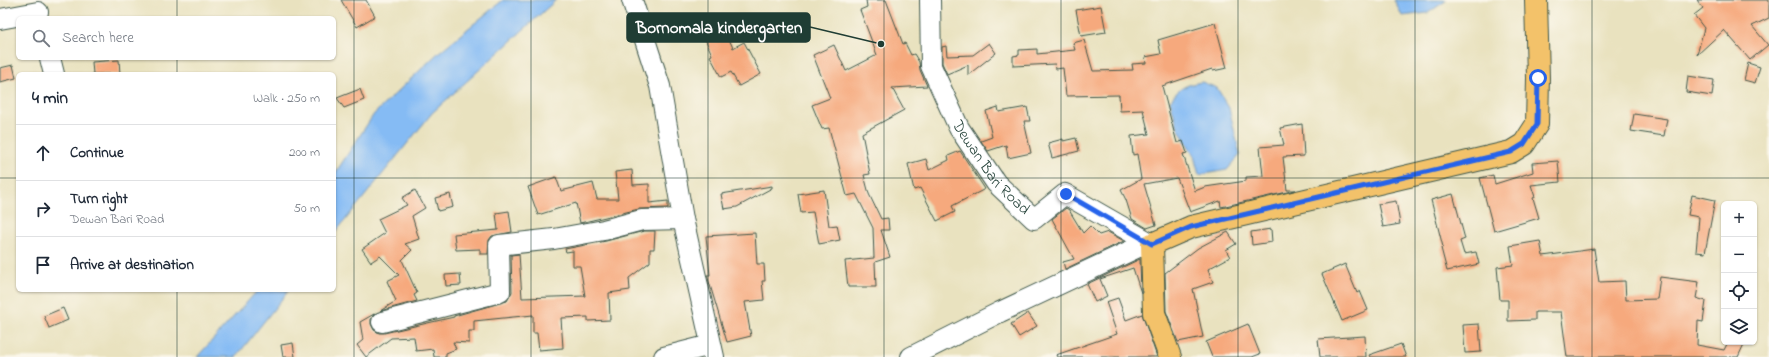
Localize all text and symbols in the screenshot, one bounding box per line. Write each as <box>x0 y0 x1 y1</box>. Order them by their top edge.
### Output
callout: Bornomala kindergarten <box>627 13 810 42</box>
search box <box>16 16 336 60</box>
text: Bornomala kindergarten <box>635 16 803 43</box>
icon: search <box>30 27 52 49</box>
text: Search here <box>62 27 134 49</box>
route start <box>1529 69 1547 87</box>
text: 4 min <box>32 86 68 111</box>
text: Walk · 250 m <box>253 89 320 108</box>
street label: Dewan Bari Road <box>945 116 1035 221</box>
icon: ahead <box>32 142 54 164</box>
text: Continue <box>70 142 124 164</box>
text: 200 m <box>289 143 320 162</box>
route end <box>1057 185 1075 203</box>
text: Turn right <box>70 188 128 210</box>
icon: right <box>32 198 54 220</box>
text: 50 m <box>294 199 320 218</box>
map controls <box>1721 201 1757 345</box>
button: + <box>1721 201 1757 237</box>
text: Dewan Bari Road <box>70 210 164 229</box>
button: − <box>1721 237 1757 273</box>
icon: arrive <box>32 254 54 276</box>
text: Arrive at destination <box>70 254 194 276</box>
button: locate <box>1721 273 1757 309</box>
button: layers <box>1721 309 1757 345</box>

